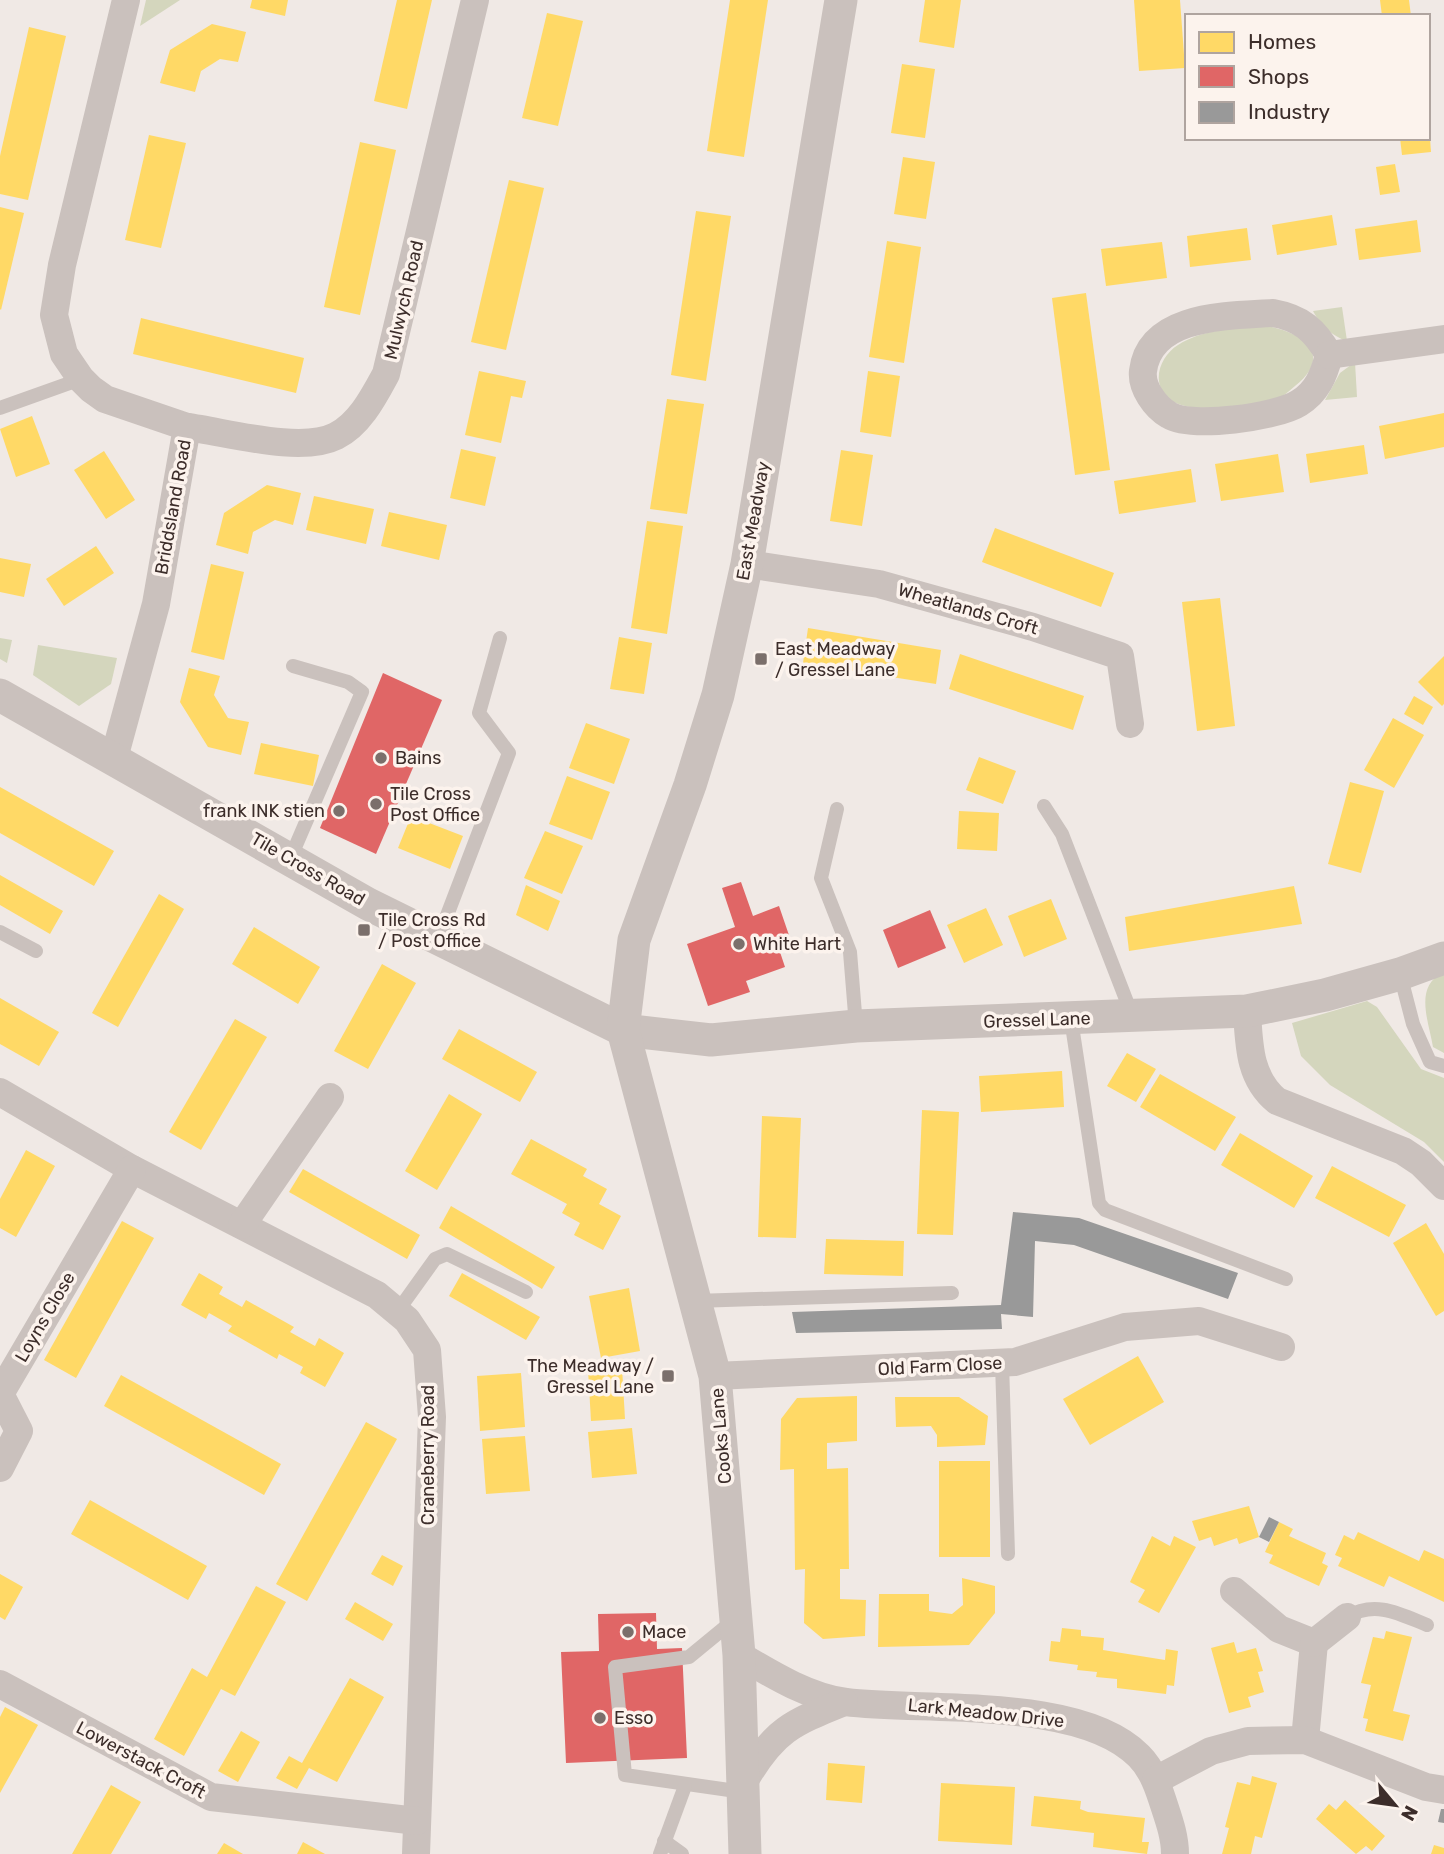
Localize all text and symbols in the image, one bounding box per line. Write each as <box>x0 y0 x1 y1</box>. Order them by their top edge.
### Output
legend <box>1185 14 1430 140</box>
text: Homes <box>1248 29 1316 54</box>
text: Shops <box>1248 64 1309 89</box>
text: Industry <box>1248 99 1330 124</box>
street label: Mulwych Road <box>380 238 428 362</box>
street label: Briddsland Road <box>150 438 196 576</box>
street label: East Meadway <box>732 460 774 582</box>
street label: Wheatlands Croft <box>895 578 1041 640</box>
place label: East Meadway / Gressel Lane <box>775 638 895 681</box>
marker: East Meadway / Gressel Lane <box>753 651 769 667</box>
place label: Bains <box>395 747 441 769</box>
marker: Bains <box>373 750 389 766</box>
place label: Tile Cross Post Office <box>390 783 480 826</box>
marker: Tile Cross Post Office <box>368 796 384 812</box>
place label: frank INK stien <box>203 800 325 822</box>
marker: frank INK stien <box>331 803 347 819</box>
street label: Tile Cross Road <box>247 827 369 911</box>
place label: Tile Cross Rd / Post Office <box>378 909 486 952</box>
marker: Tile Cross Rd / Post Office <box>356 922 372 938</box>
place label: White Hart <box>753 933 841 955</box>
marker: White Hart <box>731 936 747 952</box>
street label: Gressel Lane <box>983 1007 1091 1033</box>
street label: Loyns Close <box>10 1268 80 1366</box>
street label: Old Farm Close <box>877 1352 1003 1380</box>
place label: The Meadway / Gressel Lane <box>527 1355 654 1398</box>
marker: The Meadway / Gressel Lane <box>660 1368 676 1384</box>
street label: Craneberry Road <box>417 1385 439 1525</box>
street label: Cooks Lane <box>706 1387 736 1485</box>
place label: Mace <box>642 1621 686 1643</box>
marker: Mace <box>620 1624 636 1640</box>
street label: Lark Meadow Drive <box>907 1694 1065 1732</box>
place label: Esso <box>614 1707 654 1729</box>
marker: Esso <box>592 1710 608 1726</box>
street label: Lowerstack Croft <box>72 1717 210 1803</box>
north arrow <box>1360 1770 1430 1840</box>
text: N <box>1396 1801 1423 1825</box>

